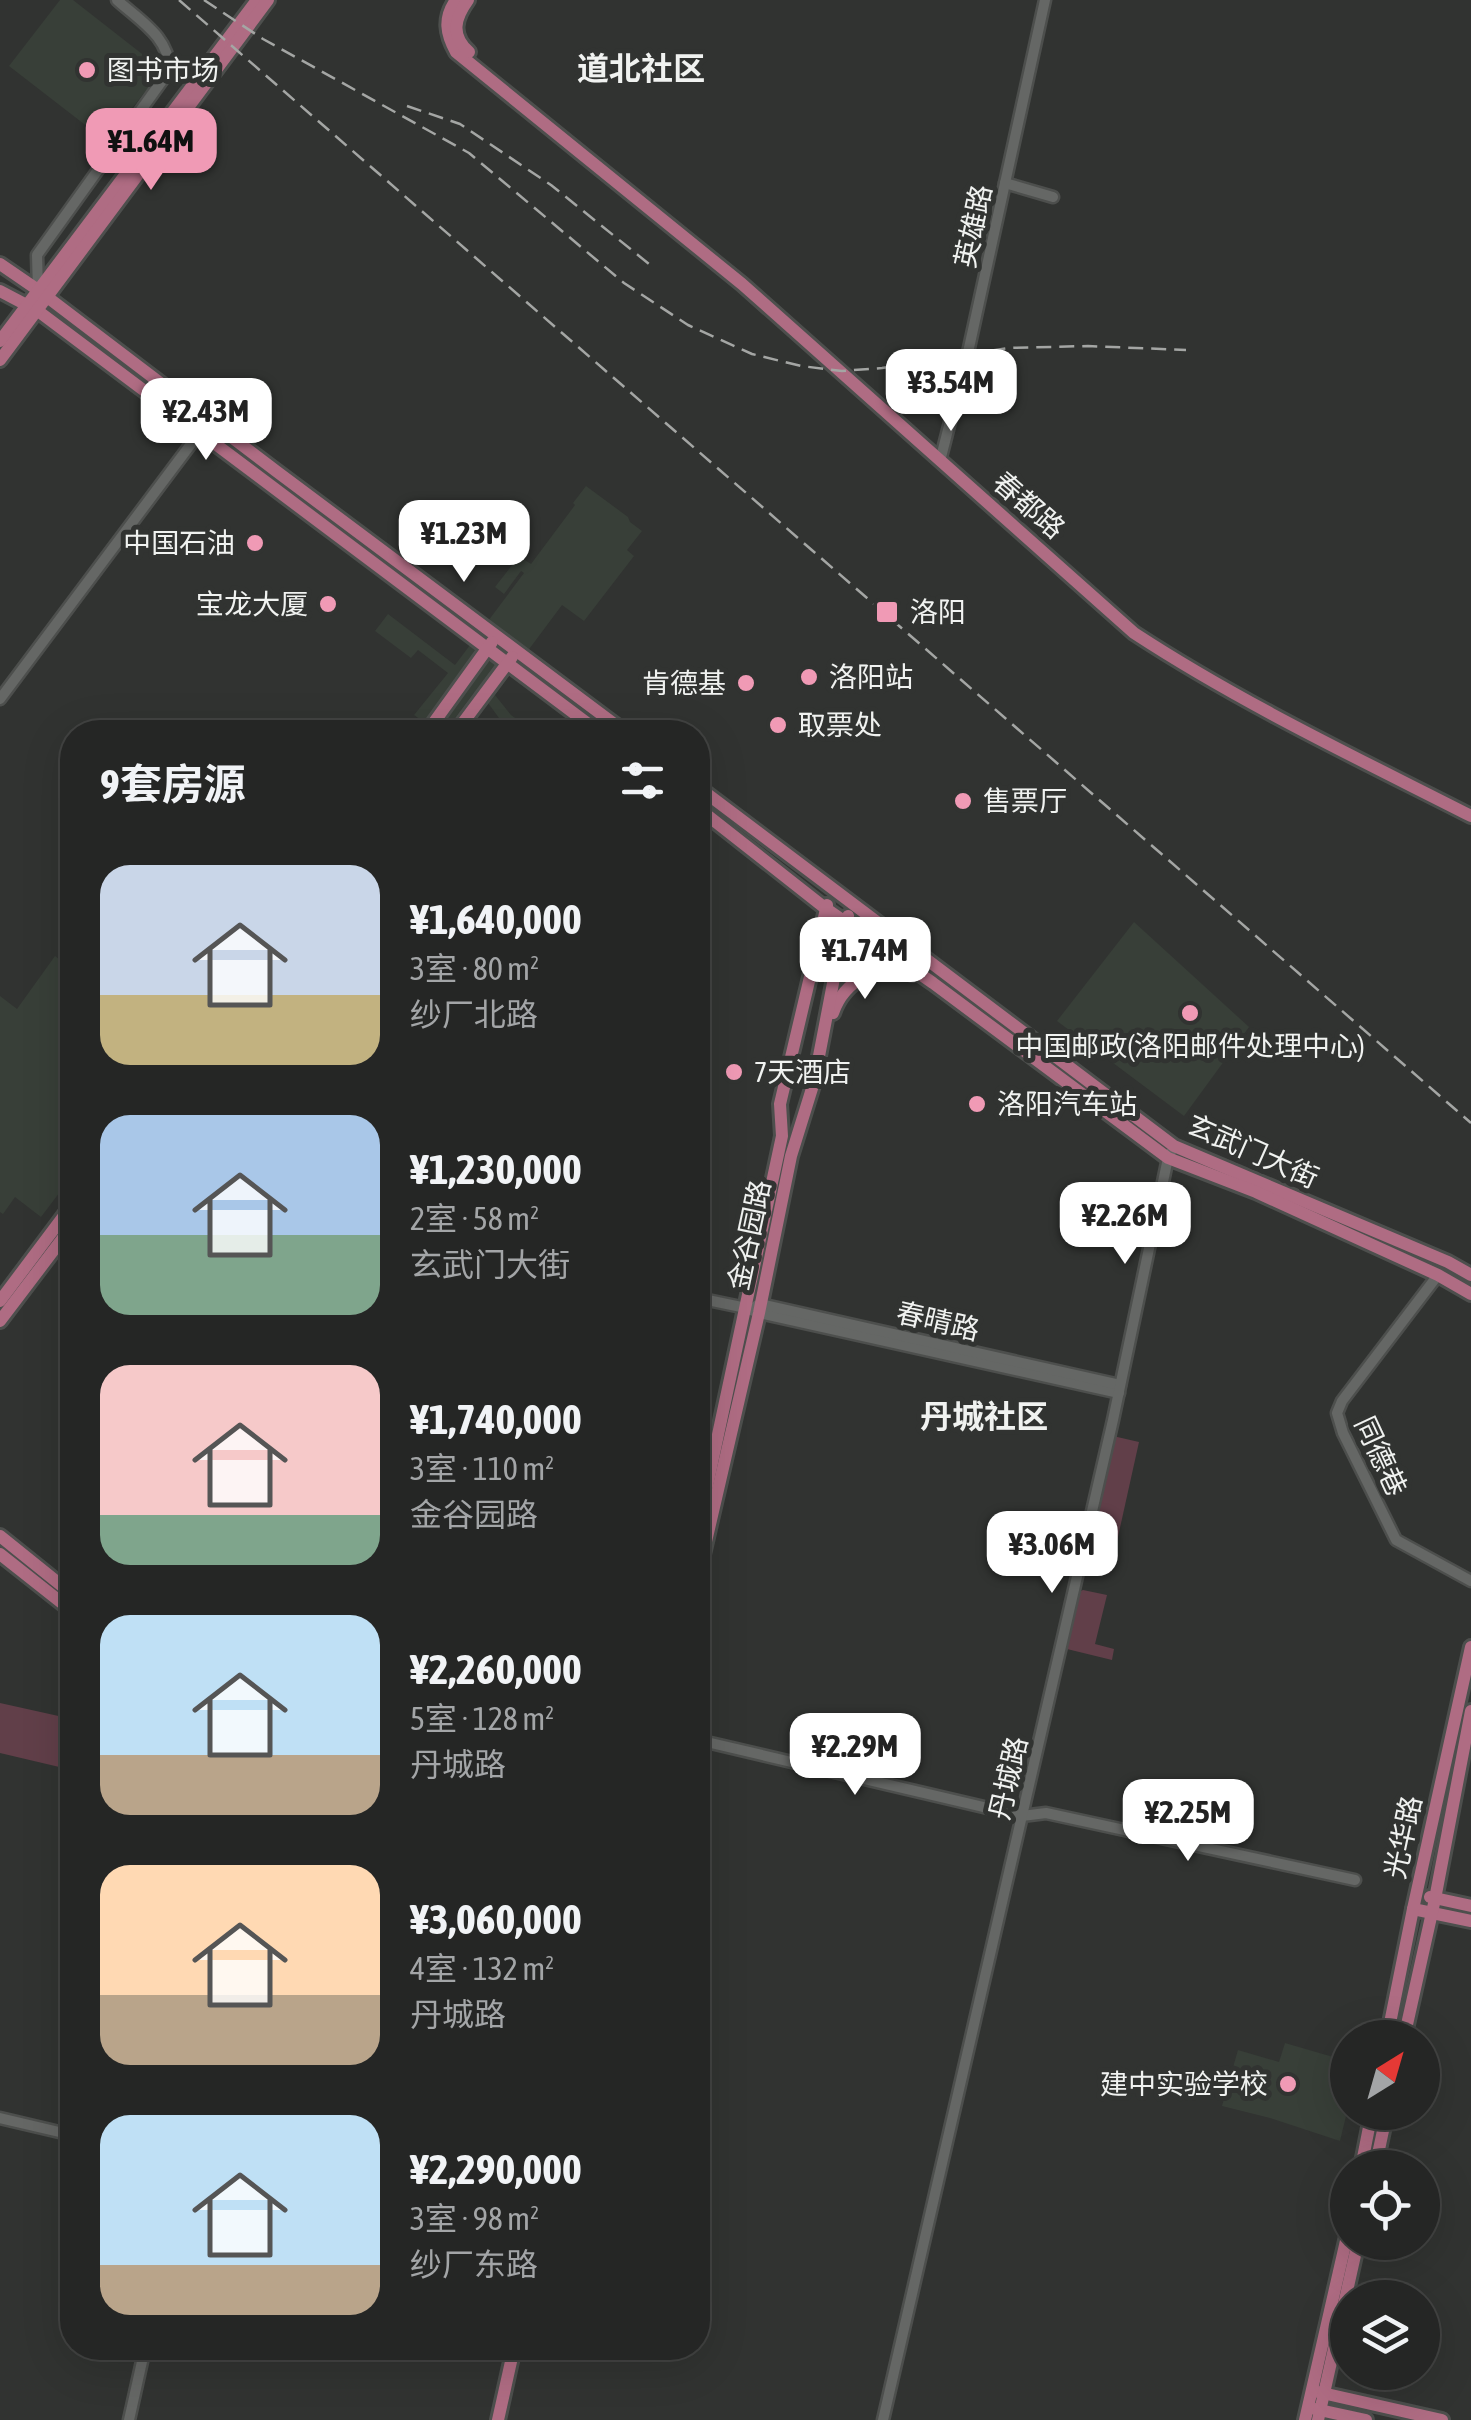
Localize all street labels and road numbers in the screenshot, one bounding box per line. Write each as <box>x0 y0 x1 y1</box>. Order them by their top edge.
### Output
street label: 英雄路 <box>949 182 997 270</box>
street label: 春都路 <box>987 465 1071 545</box>
street label: 玄武门大街 <box>1183 1108 1323 1194</box>
street label: 金谷园路 <box>722 1177 776 1293</box>
street label: 春晴路 <box>893 1296 983 1346</box>
street label: 同德巷 <box>1349 1411 1413 1501</box>
street label: 丹城路 <box>983 1733 1033 1823</box>
street label: 光华路 <box>1379 1793 1427 1881</box>

